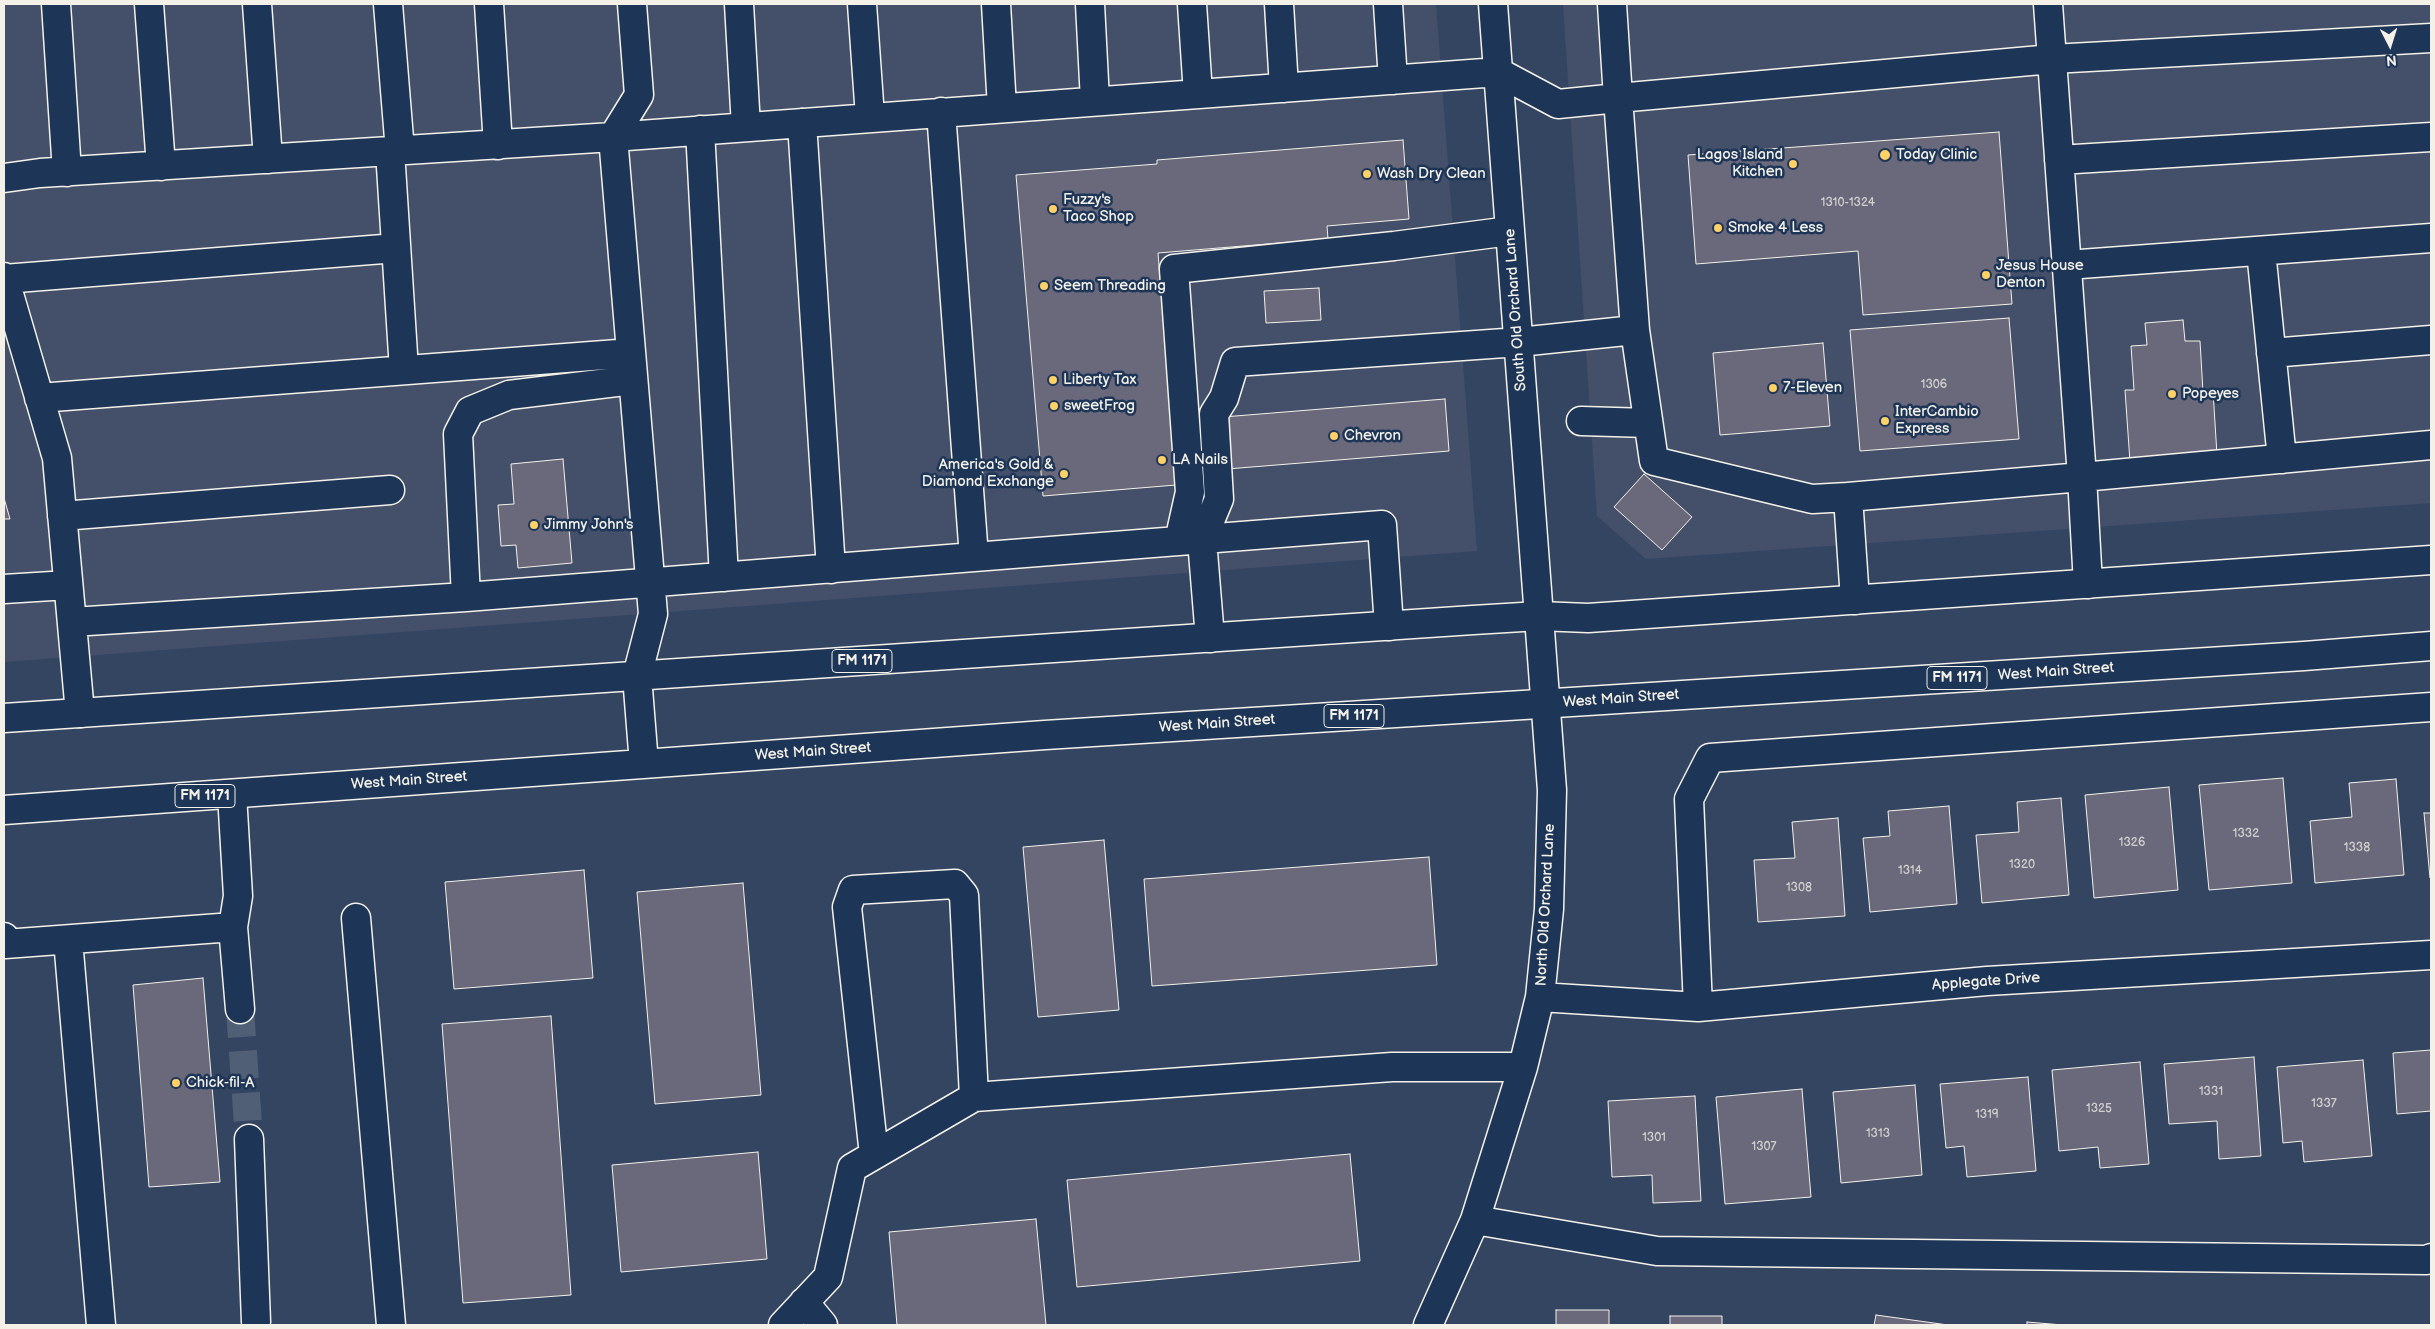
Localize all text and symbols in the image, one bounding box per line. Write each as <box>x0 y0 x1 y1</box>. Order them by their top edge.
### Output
north arrow <box>2365 20 2415 70</box>
text: N <box>2385 52 2397 69</box>
place label: Lagos Island Kitchen <box>1697 146 1783 181</box>
place label: Today Clinic <box>1896 146 1977 164</box>
marker: Today Clinic <box>1878 148 1892 162</box>
marker: Lagos Island Kitchen <box>1787 158 1799 170</box>
place label: Wash Dry Clean <box>1377 165 1486 183</box>
marker: Wash Dry Clean <box>1361 168 1373 180</box>
place label: Fuzzy's Taco Shop <box>1063 191 1134 226</box>
house number: 1310-1324 <box>1821 196 1875 210</box>
marker: Fuzzy's Taco Shop <box>1047 203 1059 215</box>
place label: Smoke 4 Less <box>1728 219 1823 237</box>
marker: Smoke 4 Less <box>1712 222 1724 234</box>
street label: South Old Orchard Lane <box>1501 228 1531 392</box>
place label: Jesus House Denton <box>1996 257 2084 292</box>
marker: Jesus House Denton <box>1980 269 1992 281</box>
place label: Seem Threading <box>1054 277 1166 295</box>
marker: Seem Threading <box>1038 280 1050 292</box>
place label: Liberty Tax <box>1063 371 1136 389</box>
marker: Liberty Tax <box>1047 374 1059 386</box>
house number: 1306 <box>1921 378 1947 392</box>
place label: 7-Eleven <box>1783 379 1842 397</box>
marker: 7-Eleven <box>1767 382 1779 394</box>
place label: Popeyes <box>2182 385 2239 403</box>
marker: Popeyes <box>2166 388 2178 400</box>
place label: sweetFrog <box>1064 397 1135 415</box>
marker: sweetFrog <box>1048 400 1060 412</box>
place label: InterCambio Express <box>1895 403 1979 438</box>
marker: InterCambio Express <box>1879 415 1891 427</box>
place label: Chevron <box>1344 427 1401 445</box>
marker: Chevron <box>1328 430 1340 442</box>
place label: LA Nails <box>1172 451 1228 469</box>
marker: LA Nails <box>1156 454 1168 466</box>
place label: America's Gold & Diamond Exchange <box>922 456 1054 491</box>
marker: America's Gold & Diamond Exchange <box>1058 468 1070 480</box>
place label: Jimmy John's <box>544 516 634 534</box>
marker: Jimmy John's <box>528 519 540 531</box>
road number: FM 1171 <box>832 649 892 672</box>
street label: West Main Street <box>1997 659 2115 685</box>
road number: FM 1171 <box>1927 666 1987 690</box>
street label: West Main Street <box>1562 686 1680 712</box>
road number: FM 1171 <box>1324 704 1384 728</box>
street label: West Main Street <box>1158 711 1276 737</box>
street label: West Main Street <box>754 739 872 765</box>
street label: West Main Street <box>350 768 468 794</box>
road number: FM 1171 <box>175 784 235 808</box>
street label: North Old Orchard Lane <box>1533 823 1559 987</box>
house number: 1332 <box>2233 827 2259 841</box>
house number: 1326 <box>2119 836 2145 850</box>
house number: 1338 <box>2344 841 2370 855</box>
house number: 1320 <box>2009 858 2035 872</box>
house number: 1314 <box>1898 864 1922 878</box>
house number: 1308 <box>1786 881 1812 895</box>
street label: Applegate Drive <box>1931 969 2041 995</box>
place label: Chick-fil-A <box>186 1074 254 1092</box>
marker: Chick-fil-A <box>170 1077 182 1089</box>
house number: 1331 <box>2199 1085 2223 1099</box>
house number: 1337 <box>2311 1097 2337 1111</box>
house number: 1325 <box>2086 1102 2112 1116</box>
house number: 1319 <box>1975 1108 1999 1122</box>
house number: 1313 <box>1866 1127 1890 1141</box>
house number: 1301 <box>1642 1131 1666 1145</box>
house number: 1307 <box>1752 1140 1776 1154</box>

